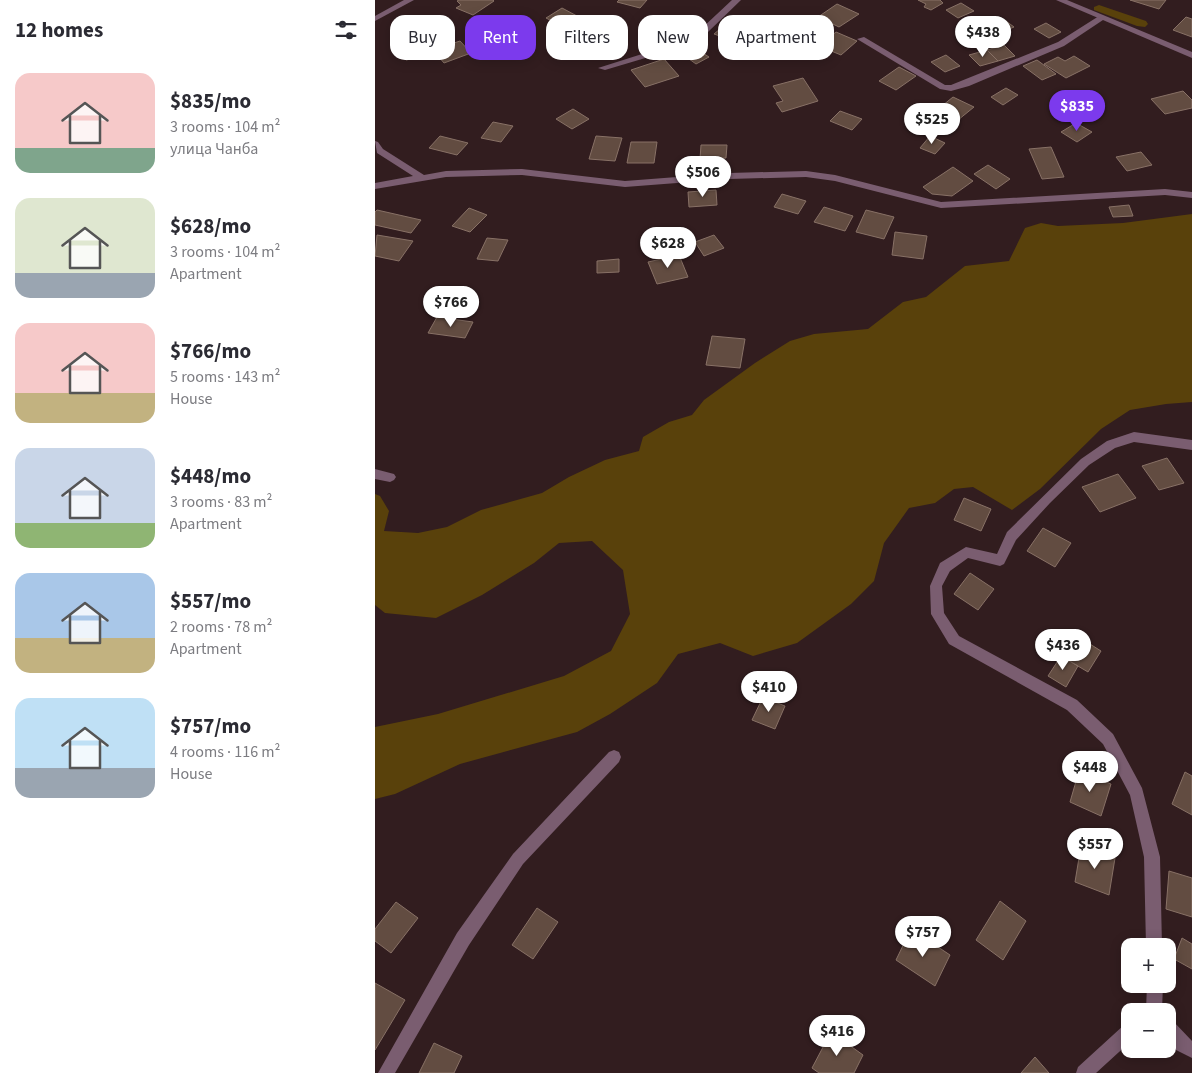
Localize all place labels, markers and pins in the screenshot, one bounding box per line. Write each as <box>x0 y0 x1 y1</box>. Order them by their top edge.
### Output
pin: $438 <box>953 15 1013 58</box>
pin: $835 <box>1047 90 1107 132</box>
pin: $525 <box>902 102 962 145</box>
pin: $506 <box>673 156 733 198</box>
pin: $628 <box>638 226 698 269</box>
pin: $766 <box>421 286 481 328</box>
pin: $436 <box>1033 628 1093 671</box>
pin: $410 <box>739 670 799 713</box>
pin: $448 <box>1060 750 1120 793</box>
pin: $557 <box>1065 828 1125 870</box>
pin: $757 <box>893 916 953 958</box>
pin: $416 <box>807 1014 867 1057</box>

